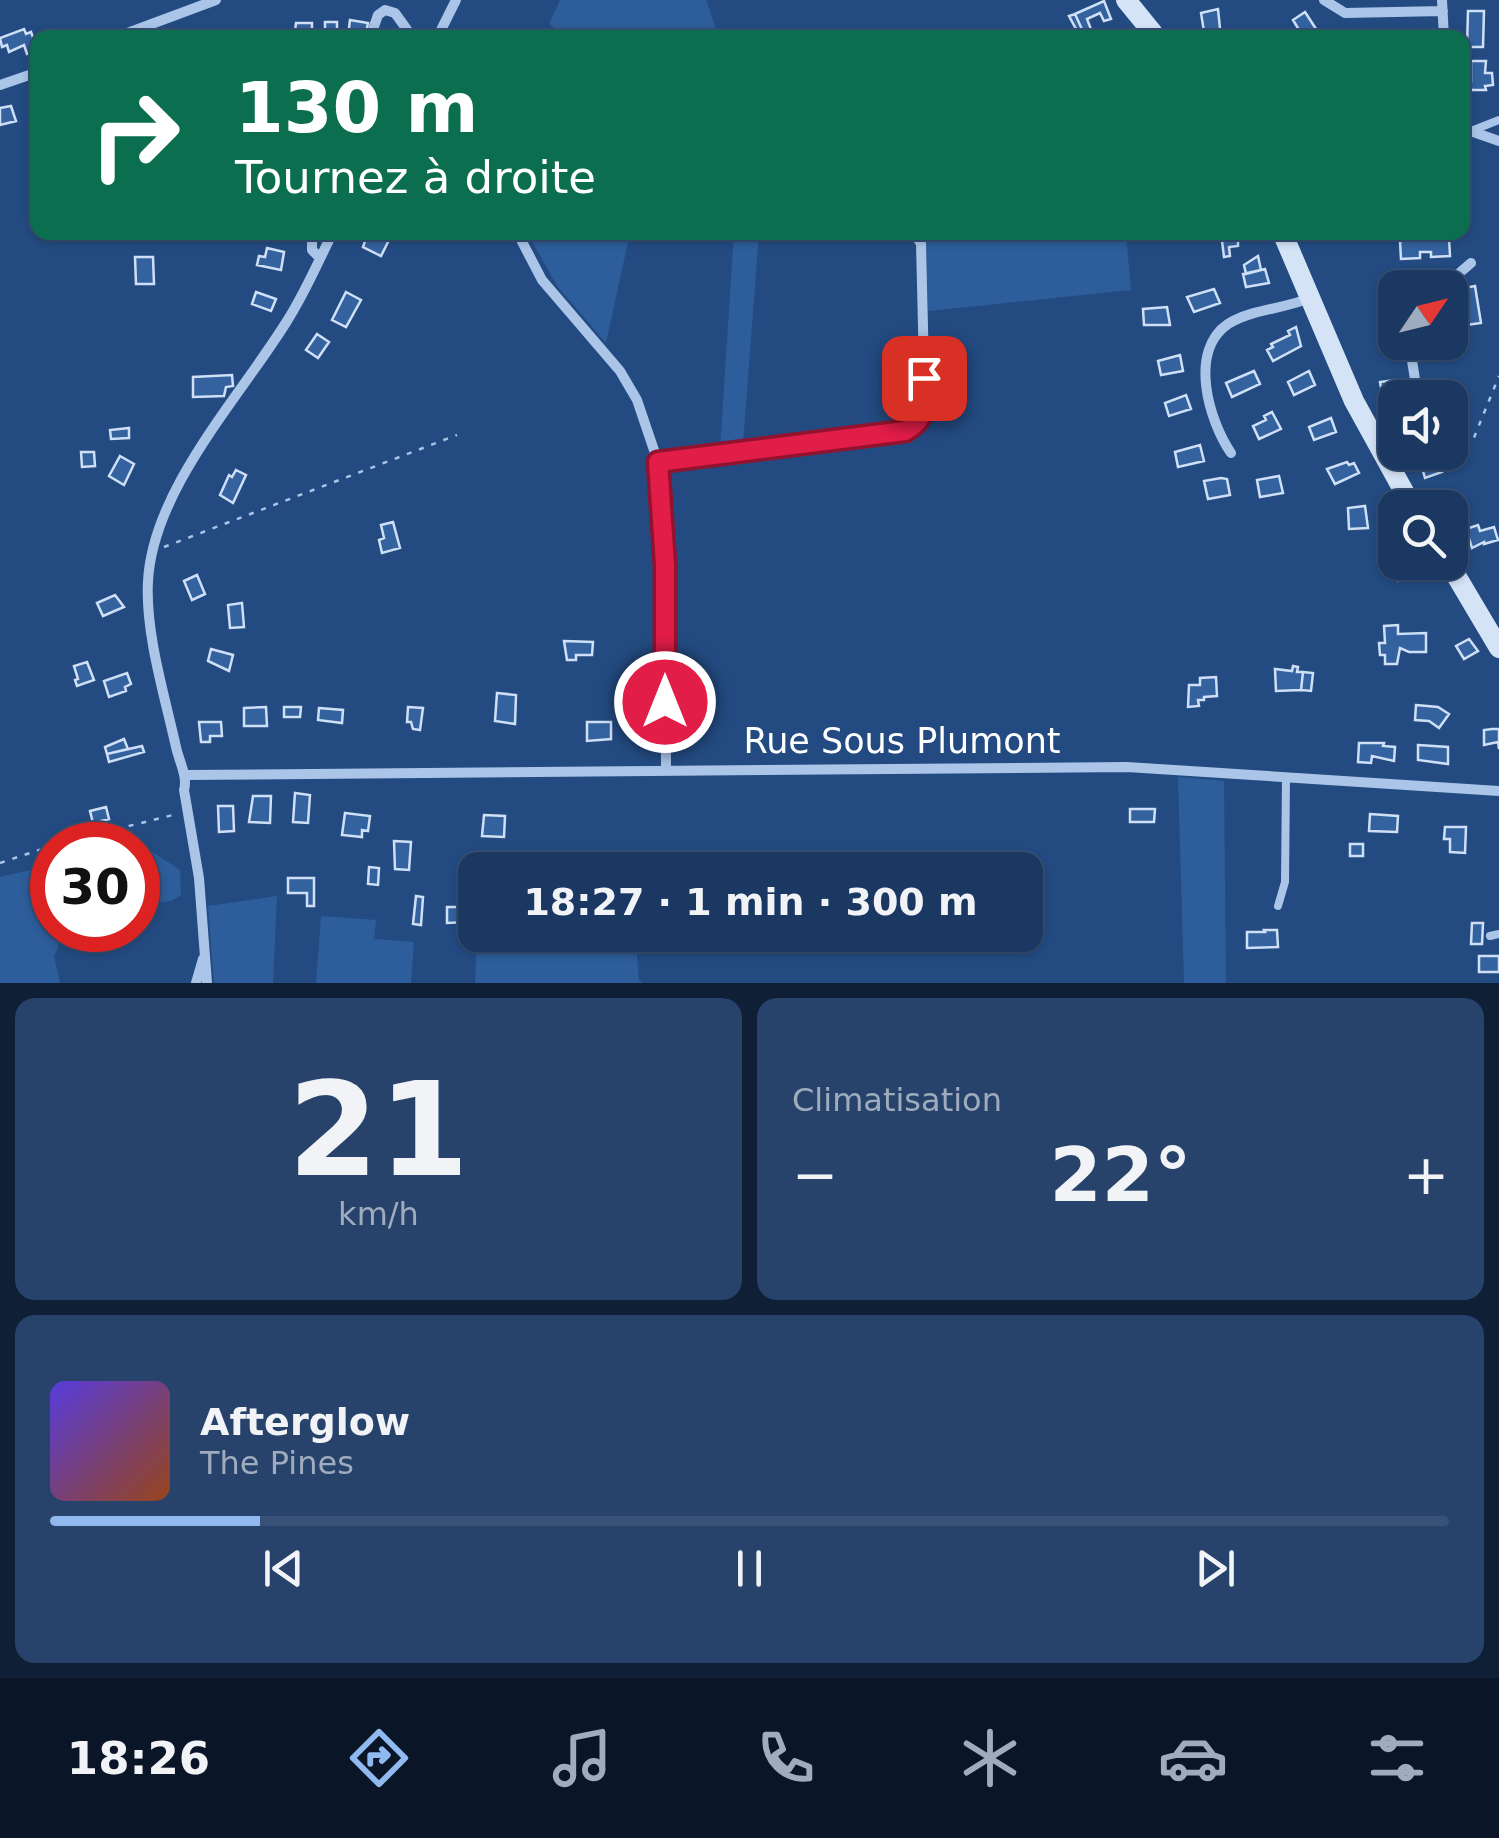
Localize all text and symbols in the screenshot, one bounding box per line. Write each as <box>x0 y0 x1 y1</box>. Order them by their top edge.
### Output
text: 130 m <box>235 67 478 149</box>
icon: right <box>70 70 200 200</box>
text: Tournez à droite <box>235 151 596 204</box>
north arrow <box>1378 270 1468 360</box>
map controls <box>1378 270 1468 580</box>
pin <box>882 336 967 421</box>
icon: arrive <box>897 351 952 406</box>
button: sound <box>1378 380 1468 470</box>
button: search <box>1378 490 1468 580</box>
position arrow <box>613 650 717 754</box>
street label: Rue Sous Plumont <box>743 721 1061 761</box>
speed limit sign: 30 <box>30 822 160 952</box>
text: 18:27 · 1 min · 300 m <box>523 880 978 924</box>
text: 21 <box>288 1054 469 1206</box>
text: Climatisation <box>792 1081 1002 1119</box>
text: 22° <box>1050 1131 1191 1219</box>
text: − <box>792 1143 838 1207</box>
text: + <box>1403 1143 1449 1207</box>
text: km/h <box>338 1195 419 1233</box>
text: Afterglow <box>200 1400 410 1444</box>
text: The Pines <box>200 1444 354 1482</box>
icon: previous <box>256 1541 311 1596</box>
icon: pause <box>722 1541 777 1596</box>
icon: next <box>1188 1541 1243 1596</box>
icon: directions <box>344 1723 414 1793</box>
icon: music <box>547 1723 617 1793</box>
icon: phone <box>751 1723 821 1793</box>
icon: climate <box>955 1723 1025 1793</box>
icon: car <box>1158 1723 1228 1793</box>
icon: filters <box>1362 1723 1432 1793</box>
text: 18:26 <box>67 1732 210 1785</box>

